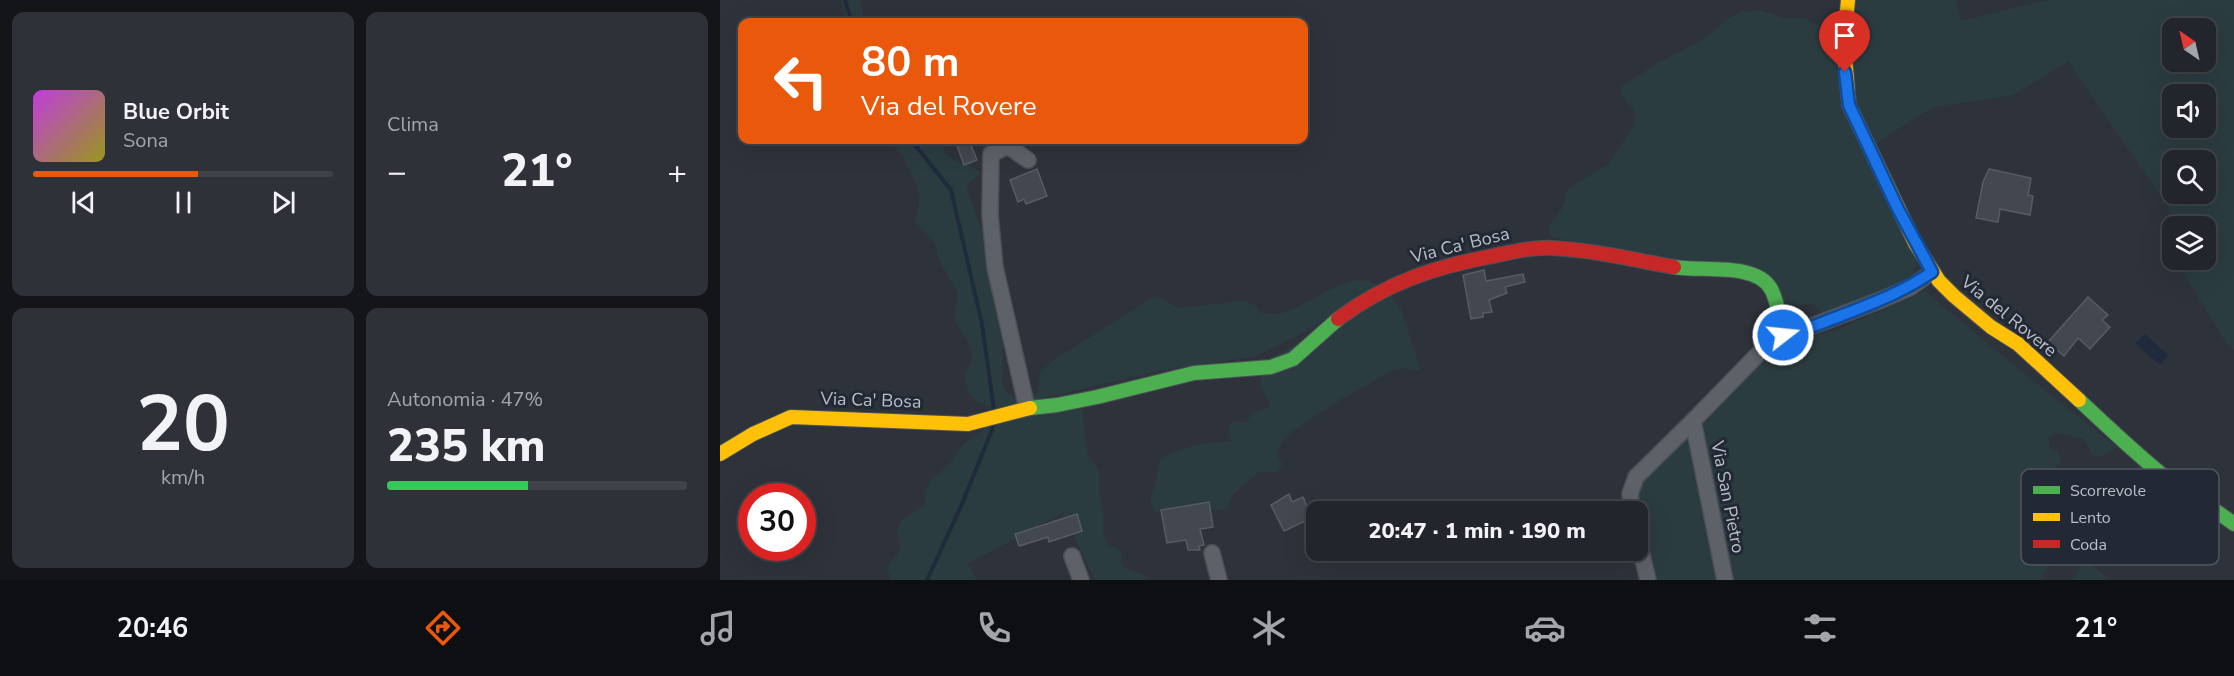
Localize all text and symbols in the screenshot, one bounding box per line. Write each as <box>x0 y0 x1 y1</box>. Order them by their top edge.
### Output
pin <box>1819 10 1870 72</box>
north arrow <box>2162 18 2216 72</box>
map controls <box>2162 18 2216 270</box>
icon: arrive <box>1828 19 1861 52</box>
text: 80 m <box>861 34 960 91</box>
icon: left <box>762 42 840 120</box>
button: sound <box>2162 84 2216 138</box>
text: Via del Rovere <box>861 88 1037 125</box>
text: Blue Orbit <box>123 97 229 127</box>
text: Clima <box>387 111 439 138</box>
text: Sona <box>123 127 168 154</box>
text: 21° <box>501 141 573 202</box>
text: − <box>387 150 407 195</box>
text: + <box>667 150 687 195</box>
button: search <box>2162 150 2216 204</box>
icon: previous <box>67 186 100 219</box>
icon: pause <box>167 186 200 219</box>
icon: next <box>267 186 300 219</box>
button: layers <box>2162 216 2216 270</box>
street label: Via Ca' Bosa <box>1407 221 1512 269</box>
street label: Via del Rovere <box>1955 269 2062 362</box>
position arrow <box>1751 303 1815 367</box>
text: 20 <box>136 371 230 478</box>
text: Autonomia · 47% <box>387 386 543 413</box>
street label: Via Ca' Bosa <box>819 386 922 414</box>
text: 235 km <box>387 416 546 477</box>
street label: Via San Pietro <box>1705 438 1751 555</box>
text: km/h <box>161 464 205 491</box>
legend <box>2021 469 2219 565</box>
text: Scorrevole <box>2070 480 2146 502</box>
speed limit sign: 30 <box>738 483 816 561</box>
text: Lento <box>2070 507 2111 529</box>
text: 20:47 · 1 min · 190 m <box>1368 516 1586 546</box>
text: Coda <box>2070 534 2107 556</box>
icon: directions <box>422 607 464 649</box>
icon: music <box>697 607 739 649</box>
icon: phone <box>973 607 1015 649</box>
icon: climate <box>1248 607 1290 649</box>
icon: car <box>1524 607 1566 649</box>
icon: filters <box>1799 607 1841 649</box>
text: 20:46 <box>117 610 188 647</box>
text: 21° <box>2075 610 2117 647</box>

